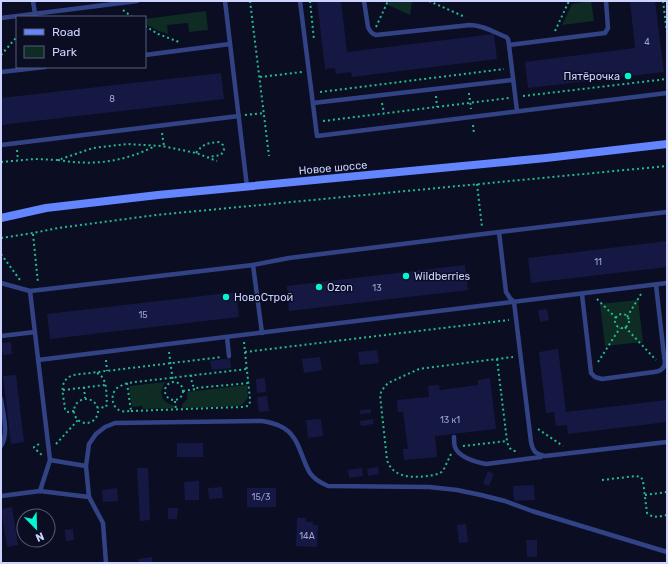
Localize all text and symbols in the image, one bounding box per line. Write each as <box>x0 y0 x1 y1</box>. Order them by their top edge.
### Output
legend <box>16 16 146 68</box>
text: Road <box>52 25 80 39</box>
house number: 4 <box>644 37 650 47</box>
text: Park <box>52 45 78 59</box>
place label: Пятёрочка <box>563 70 620 83</box>
marker: Пятёрочка <box>623 71 633 81</box>
house number: 8 <box>109 94 115 104</box>
street label: Новое шоссе <box>298 159 368 177</box>
house number: 11 <box>594 257 602 267</box>
place label: Wildberries <box>414 270 471 283</box>
marker: Wildberries <box>401 271 411 281</box>
place label: Ozon <box>327 281 353 294</box>
marker: Ozon <box>314 282 324 292</box>
house number: 13 <box>372 283 382 293</box>
place label: НовоСтрой <box>234 291 293 304</box>
marker: НовоСтрой <box>221 292 231 302</box>
house number: 15 <box>138 310 148 320</box>
house number: 13 к1 <box>440 415 460 425</box>
house number: 15/3 <box>252 492 270 502</box>
north arrow <box>16 508 56 548</box>
text: N <box>33 529 46 544</box>
house number: 14А <box>299 531 315 541</box>

